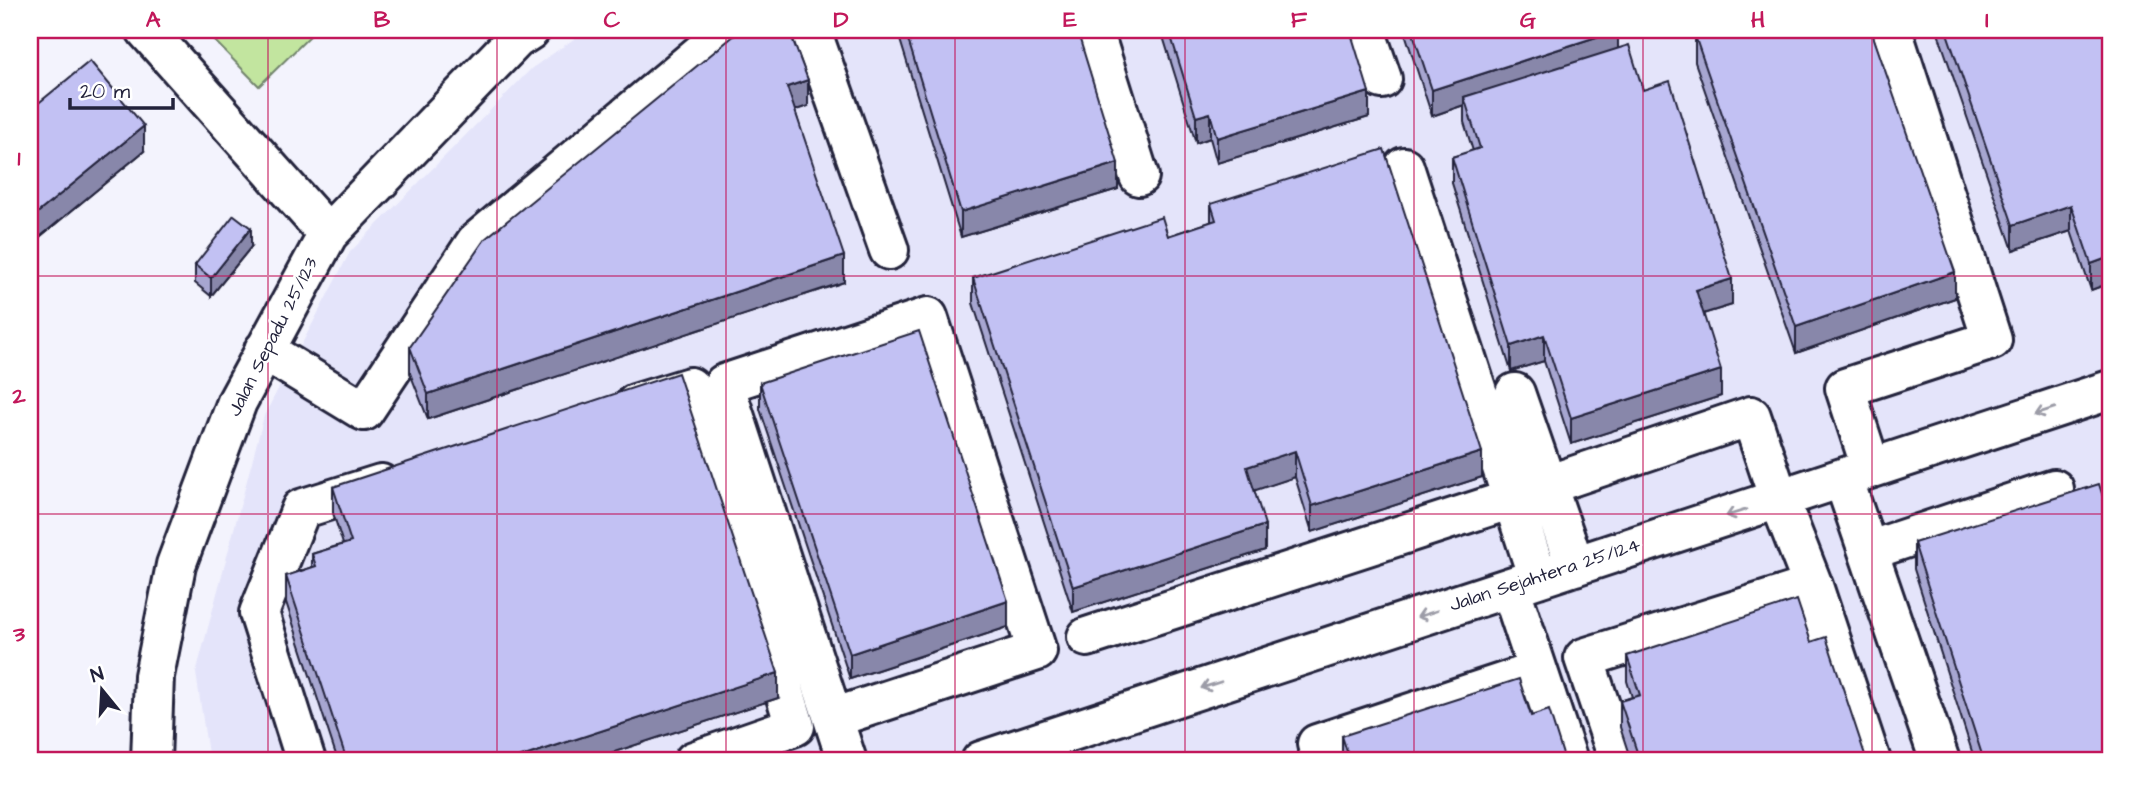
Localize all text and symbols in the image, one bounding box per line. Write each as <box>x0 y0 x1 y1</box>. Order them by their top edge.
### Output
text: A <box>146 4 161 36</box>
text: B <box>374 4 391 36</box>
text: C <box>604 4 621 36</box>
text: D <box>834 4 849 36</box>
text: E <box>1063 4 1077 36</box>
text: F <box>1291 4 1308 36</box>
text: G <box>1520 4 1536 36</box>
text: H <box>1751 4 1765 36</box>
text: I <box>1985 4 1989 36</box>
scale bar <box>70 66 173 110</box>
text: 20 m <box>80 77 131 106</box>
text: 1 <box>18 142 21 174</box>
street label: Jalan Sepadu 25/123 <box>221 253 325 421</box>
text: 2 <box>11 380 26 412</box>
one-way arrow <box>2035 406 2057 418</box>
one-way arrow <box>1726 508 1748 520</box>
street label: Jalan Sejahtera 25/124 <box>1446 531 1644 619</box>
one-way arrow <box>1416 608 1438 621</box>
text: 3 <box>12 618 25 650</box>
north arrow <box>66 654 136 724</box>
text: N <box>87 661 107 690</box>
one-way arrow <box>1200 680 1222 693</box>

